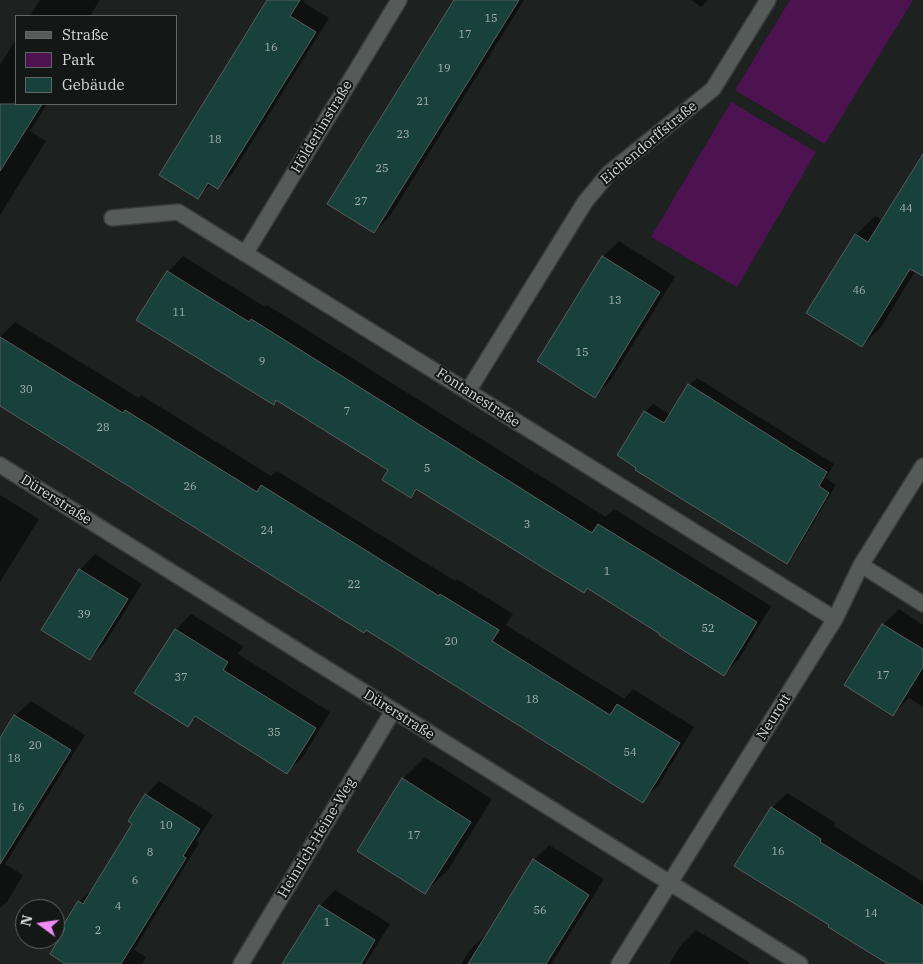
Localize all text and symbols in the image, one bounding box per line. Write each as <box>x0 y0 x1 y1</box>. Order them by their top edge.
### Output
house number: 15 <box>484 12 498 26</box>
legend <box>15 15 178 105</box>
text: Straße <box>62 25 109 44</box>
house number: 17 <box>458 28 472 42</box>
house number: 16 <box>264 41 278 55</box>
text: Park <box>62 50 95 69</box>
house number: 19 <box>437 62 451 76</box>
text: Gebäude <box>62 75 125 94</box>
street label: Hölderlinstraße <box>288 78 356 176</box>
house number: 21 <box>416 95 430 109</box>
street label: Eichendorffstraße <box>598 98 700 188</box>
house number: 23 <box>396 128 410 142</box>
house number: 18 <box>208 133 222 147</box>
house number: 25 <box>375 162 389 176</box>
house number: 27 <box>354 195 368 209</box>
house number: 44 <box>899 202 913 216</box>
house number: 46 <box>852 284 866 298</box>
house number: 13 <box>608 294 622 308</box>
house number: 11 <box>172 306 186 320</box>
house number: 15 <box>575 346 589 360</box>
house number: 9 <box>259 355 265 369</box>
street label: Fontanestraße <box>433 365 523 431</box>
house number: 30 <box>19 383 33 397</box>
house number: 7 <box>344 405 350 419</box>
house number: 28 <box>96 421 110 435</box>
house number: 5 <box>424 462 430 476</box>
street label: Dürerstraße <box>17 472 95 528</box>
house number: 26 <box>183 480 197 494</box>
house number: 3 <box>524 518 530 532</box>
house number: 24 <box>260 524 274 538</box>
house number: 1 <box>604 565 610 579</box>
house number: 22 <box>347 578 361 592</box>
house number: 39 <box>77 608 91 622</box>
house number: 52 <box>701 622 715 636</box>
house number: 20 <box>444 635 458 649</box>
house number: 17 <box>876 669 890 683</box>
house number: 37 <box>174 671 188 685</box>
street label: Dürerstraße <box>360 687 438 743</box>
street label: Neurott <box>753 691 795 743</box>
house number: 18 <box>525 693 539 707</box>
house number: 35 <box>267 726 281 740</box>
house number: 20 <box>28 739 42 753</box>
house number: 54 <box>623 746 637 760</box>
house number: 18 <box>7 752 21 766</box>
street label: Heinrich-Heine-Weg <box>275 775 359 901</box>
house number: 16 <box>11 801 25 815</box>
house number: 10 <box>159 819 173 833</box>
house number: 17 <box>407 829 421 843</box>
house number: 16 <box>771 845 785 859</box>
house number: 8 <box>147 846 153 860</box>
house number: 6 <box>132 874 138 888</box>
north arrow <box>15 899 65 949</box>
house number: 4 <box>115 900 121 914</box>
house number: 56 <box>533 904 547 918</box>
house number: 14 <box>864 907 878 921</box>
text: N <box>16 913 36 928</box>
house number: 1 <box>324 916 330 930</box>
house number: 2 <box>95 924 101 938</box>

